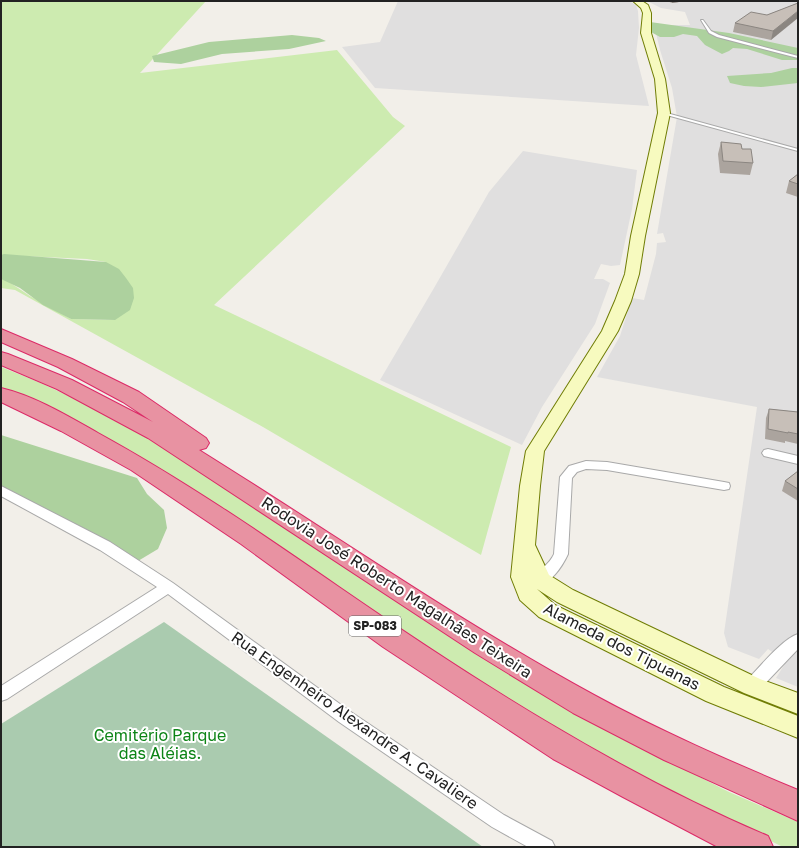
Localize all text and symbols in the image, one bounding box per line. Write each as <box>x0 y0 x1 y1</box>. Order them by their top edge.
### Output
street label: Rodovia José Roberto Magalhães Teixeira <box>258 492 536 682</box>
street label: Alameda dos Tipuanas <box>540 598 704 694</box>
road number: SP-083 <box>349 616 401 636</box>
street label: Rua Engenheiro Alexandre A. Cavaliere <box>228 627 482 813</box>
park label: Cemitério Parque das Aléias. <box>94 725 226 763</box>

